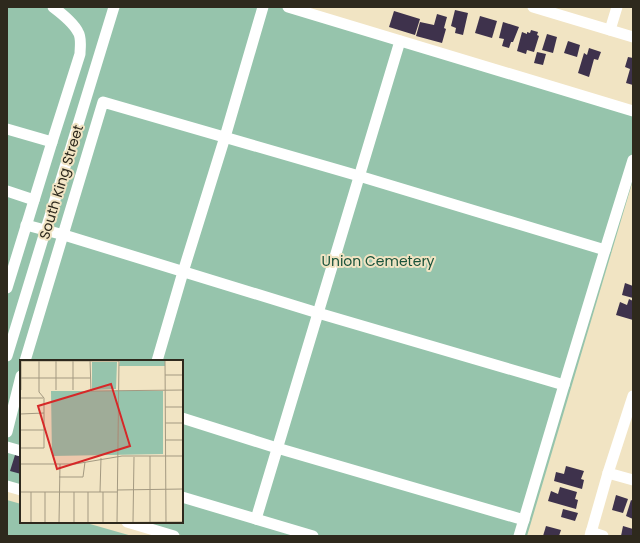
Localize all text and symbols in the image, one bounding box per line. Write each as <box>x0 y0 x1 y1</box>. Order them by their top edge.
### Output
street label: South King Street <box>34 122 88 242</box>
park label: Union Cemetery <box>322 251 435 271</box>
inset map <box>20 360 183 523</box>

